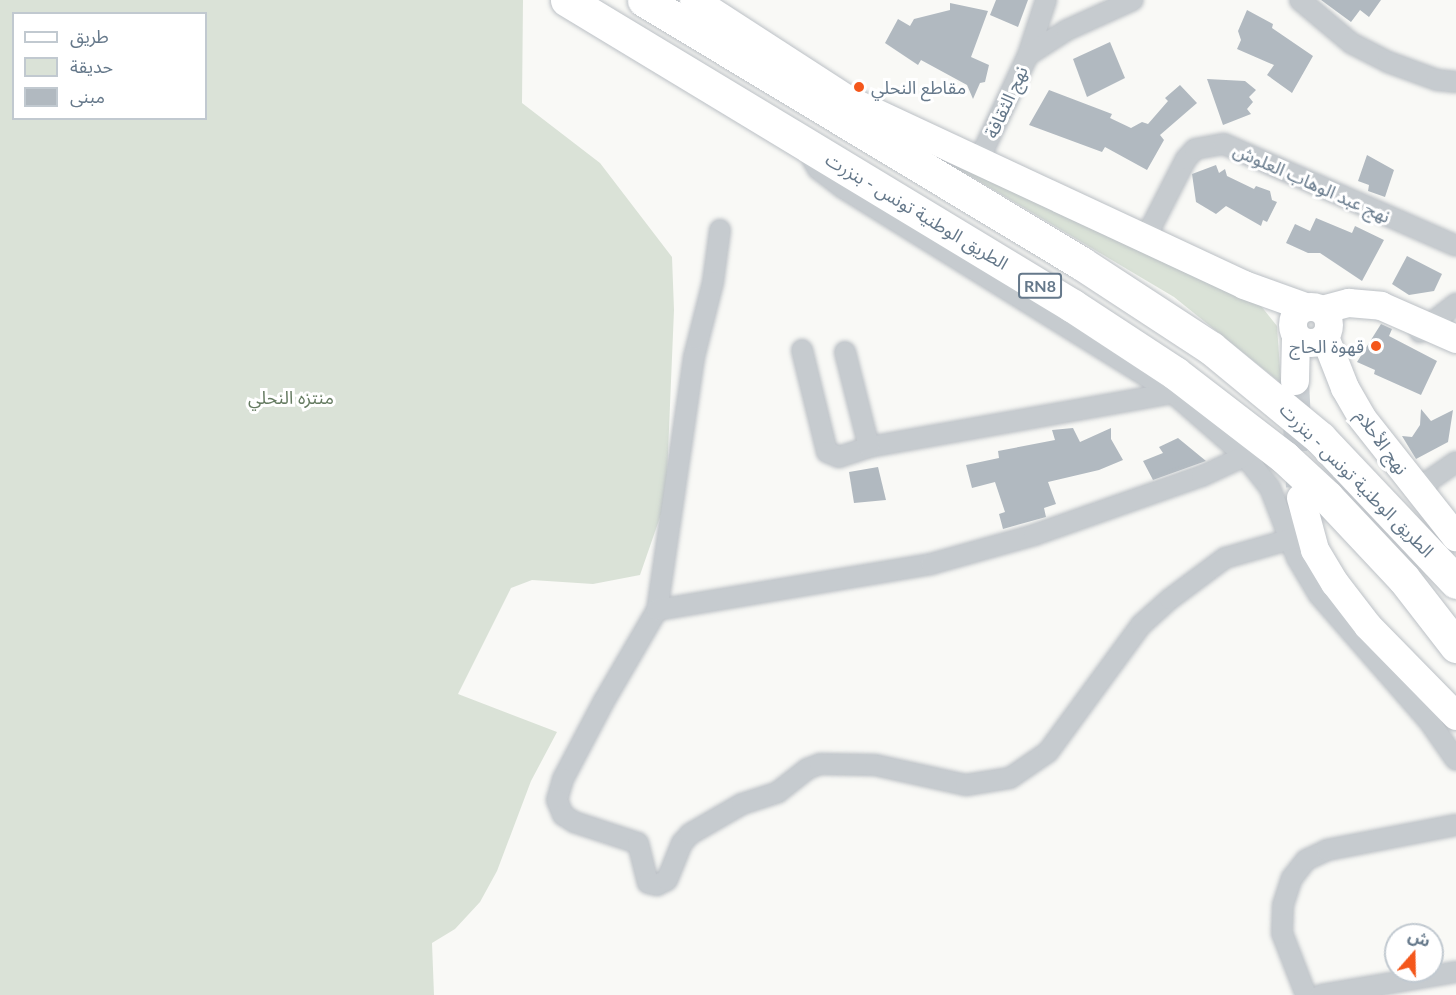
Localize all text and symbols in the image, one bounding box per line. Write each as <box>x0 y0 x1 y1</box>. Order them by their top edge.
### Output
legend <box>12 12 207 120</box>
text: طريق <box>70 25 109 47</box>
text: حديقة <box>70 55 113 77</box>
street label: نهج الثقافة <box>980 63 1032 141</box>
place label: مقاطع النحلي <box>871 76 966 98</box>
marker: مقاطع النحلي <box>852 80 866 94</box>
text: مبنى <box>70 85 105 107</box>
street label: نهج عبد الوهاب العلوش <box>1230 139 1394 227</box>
street label: الطريق الوطنية تونس - بنزرت <box>822 148 1012 274</box>
road number: RN8 <box>1018 273 1062 299</box>
place label: قهوة الحاج <box>1289 335 1364 357</box>
marker: قهوة الحاج <box>1369 339 1383 353</box>
park label: منتزه النحلي <box>248 386 334 408</box>
street label: الطريق الوطنية تونس - بنزرت <box>1276 399 1438 561</box>
street label: نهج الأحلام <box>1351 405 1413 479</box>
north arrow <box>1384 923 1444 983</box>
text: ش <box>1406 925 1433 950</box>

